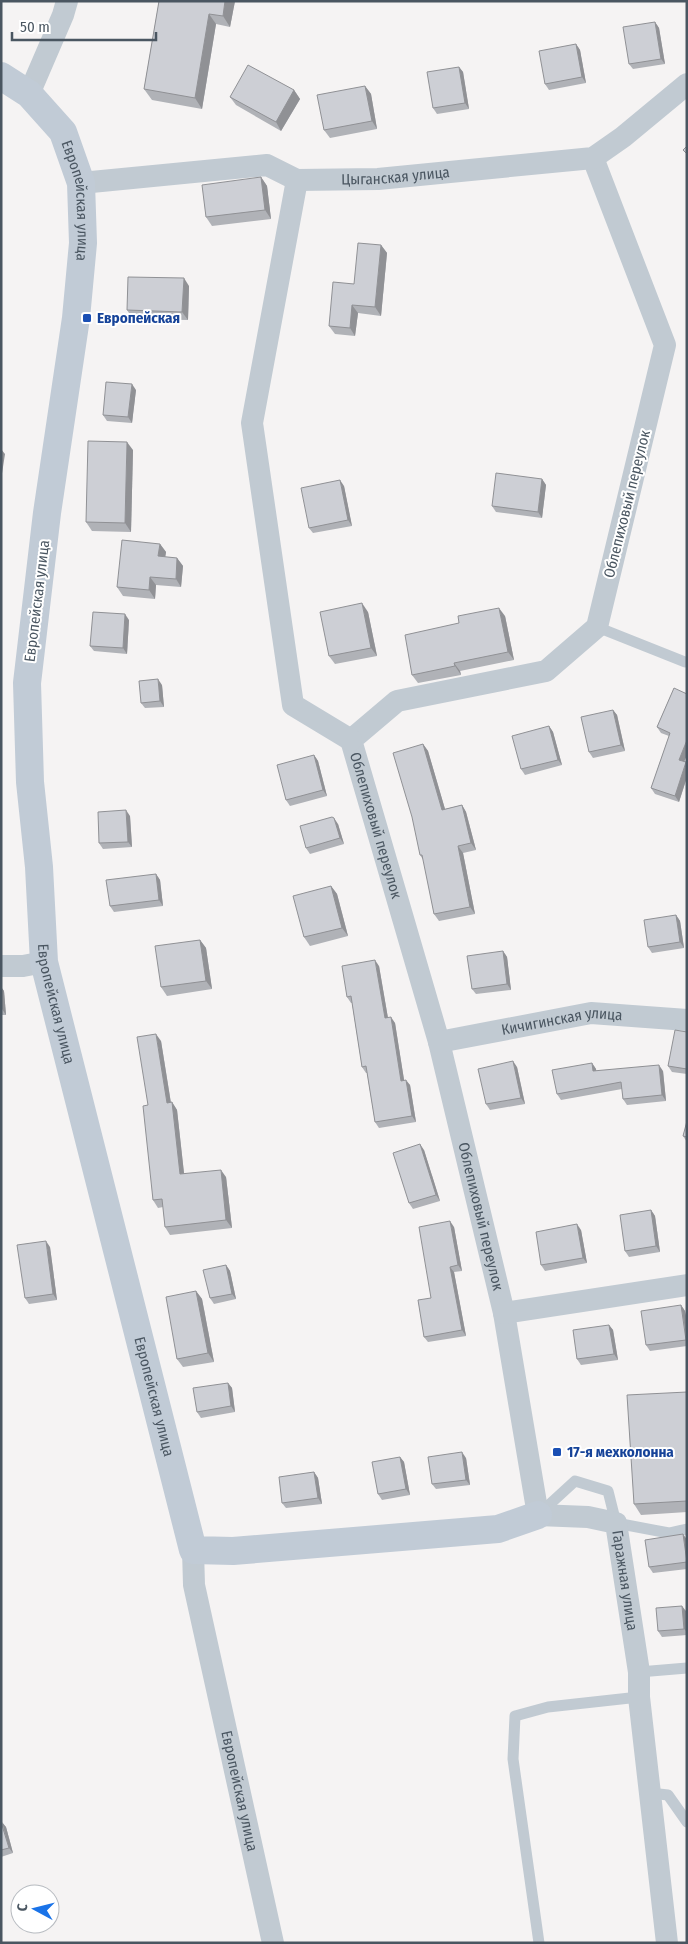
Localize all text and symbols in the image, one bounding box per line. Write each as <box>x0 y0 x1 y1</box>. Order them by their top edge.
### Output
scale bar <box>12 10 156 42</box>
text: 50 m <box>20 18 50 36</box>
street label: Европейская улица <box>58 138 92 262</box>
street label: Цыганская улица <box>341 163 451 188</box>
place label: Европейская <box>97 309 180 327</box>
marker: Европейская <box>81 312 93 324</box>
street label: Облепиховый переулок <box>600 428 654 580</box>
street label: Европейская улица <box>21 539 53 663</box>
street label: Облепиховый переулок <box>346 750 406 901</box>
street label: Европейская улица <box>34 943 78 1066</box>
street label: Кичигинская улица <box>500 1004 623 1039</box>
street label: Облепиховый переулок <box>454 1141 507 1292</box>
street label: Европейская улица <box>130 1335 178 1458</box>
place label: 17-я мехколонна <box>567 1443 674 1461</box>
marker: 17-я мехколонна <box>551 1446 563 1458</box>
street label: Гаражная улица <box>608 1529 642 1632</box>
street label: Европейская улица <box>217 1729 261 1853</box>
north arrow <box>10 1884 60 1934</box>
text: С <box>14 1902 32 1912</box>

